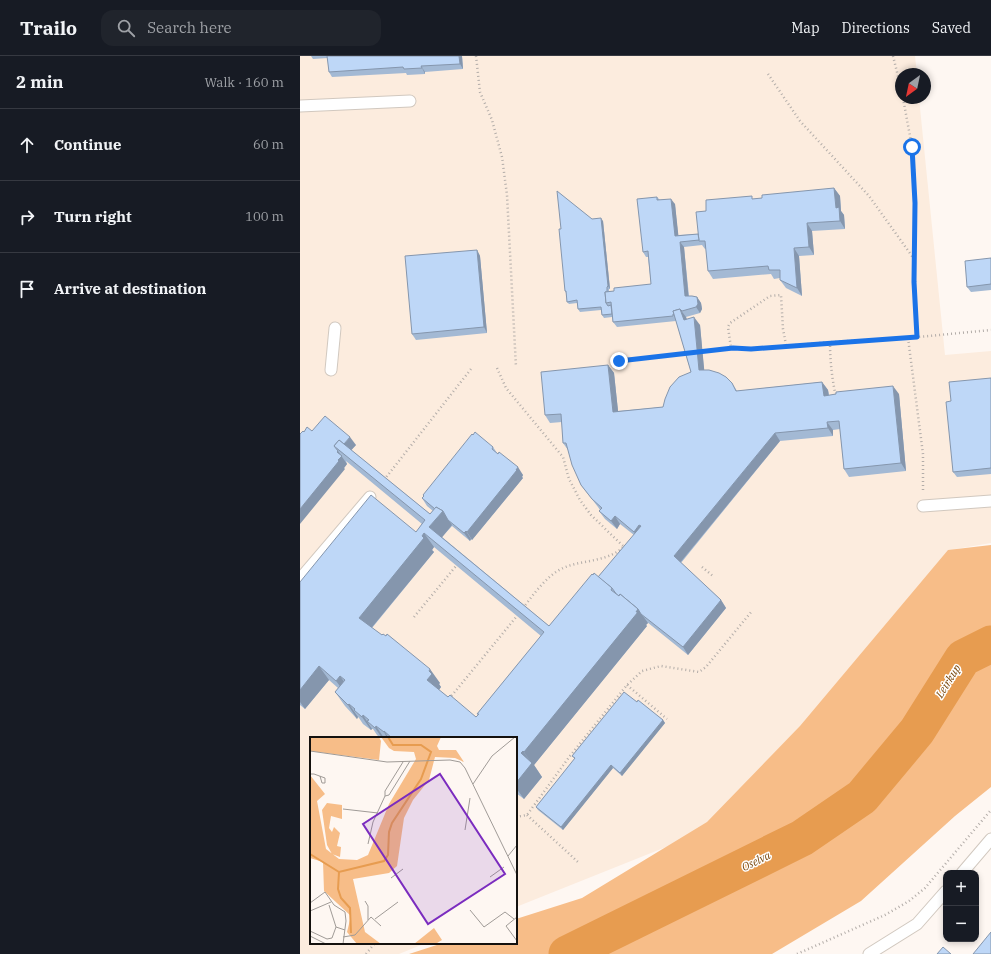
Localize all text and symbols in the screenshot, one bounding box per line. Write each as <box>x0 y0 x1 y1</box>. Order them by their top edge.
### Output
search box <box>101 10 381 46</box>
text: Trailo <box>20 16 77 40</box>
icon: search <box>115 17 137 39</box>
text: Search here <box>147 18 232 37</box>
text: Map <box>791 19 820 37</box>
text: Directions <box>842 19 910 37</box>
text: Saved <box>932 19 971 37</box>
north arrow <box>895 68 931 104</box>
text: 2 min <box>16 71 64 93</box>
text: Walk · 160 m <box>205 74 284 91</box>
icon: ahead <box>16 134 38 156</box>
text: Continue <box>54 135 121 154</box>
text: 60 m <box>253 136 284 153</box>
route start <box>903 138 921 156</box>
icon: right <box>16 206 38 228</box>
text: Turn right <box>54 207 132 226</box>
text: 100 m <box>245 208 284 225</box>
icon: arrive <box>16 278 38 300</box>
text: Arrive at destination <box>54 279 206 298</box>
route end <box>610 352 628 370</box>
water label: Leirkup <box>932 662 964 701</box>
inset map <box>310 737 517 944</box>
water label: Oselva <box>739 848 773 874</box>
map controls <box>943 870 979 942</box>
button: + <box>943 870 979 906</box>
button: − <box>943 906 979 942</box>

